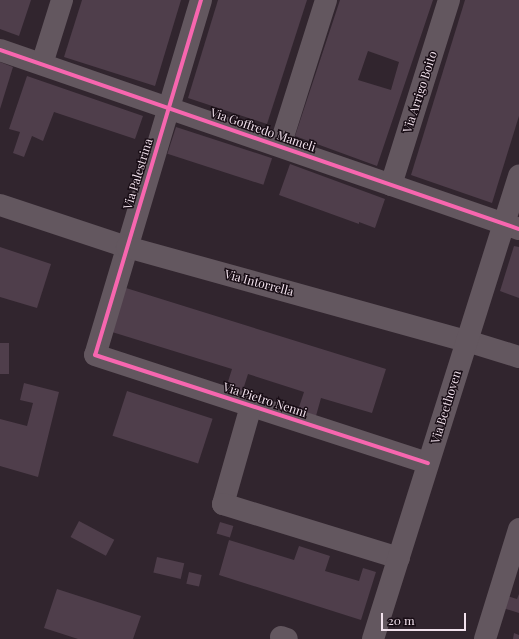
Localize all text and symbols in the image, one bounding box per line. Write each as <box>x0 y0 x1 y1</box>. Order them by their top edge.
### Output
street label: Via Arrigo Boito <box>400 49 440 135</box>
street label: Via Goffredo Mameli <box>209 105 317 155</box>
street label: Via Palestrina <box>120 137 156 211</box>
street label: Via Intorrella <box>223 267 295 299</box>
street label: Via Beethoven <box>428 368 464 446</box>
street label: Via Pietro Nenni <box>221 380 309 420</box>
scale bar <box>383 605 468 631</box>
text: 20 m <box>388 612 415 628</box>

